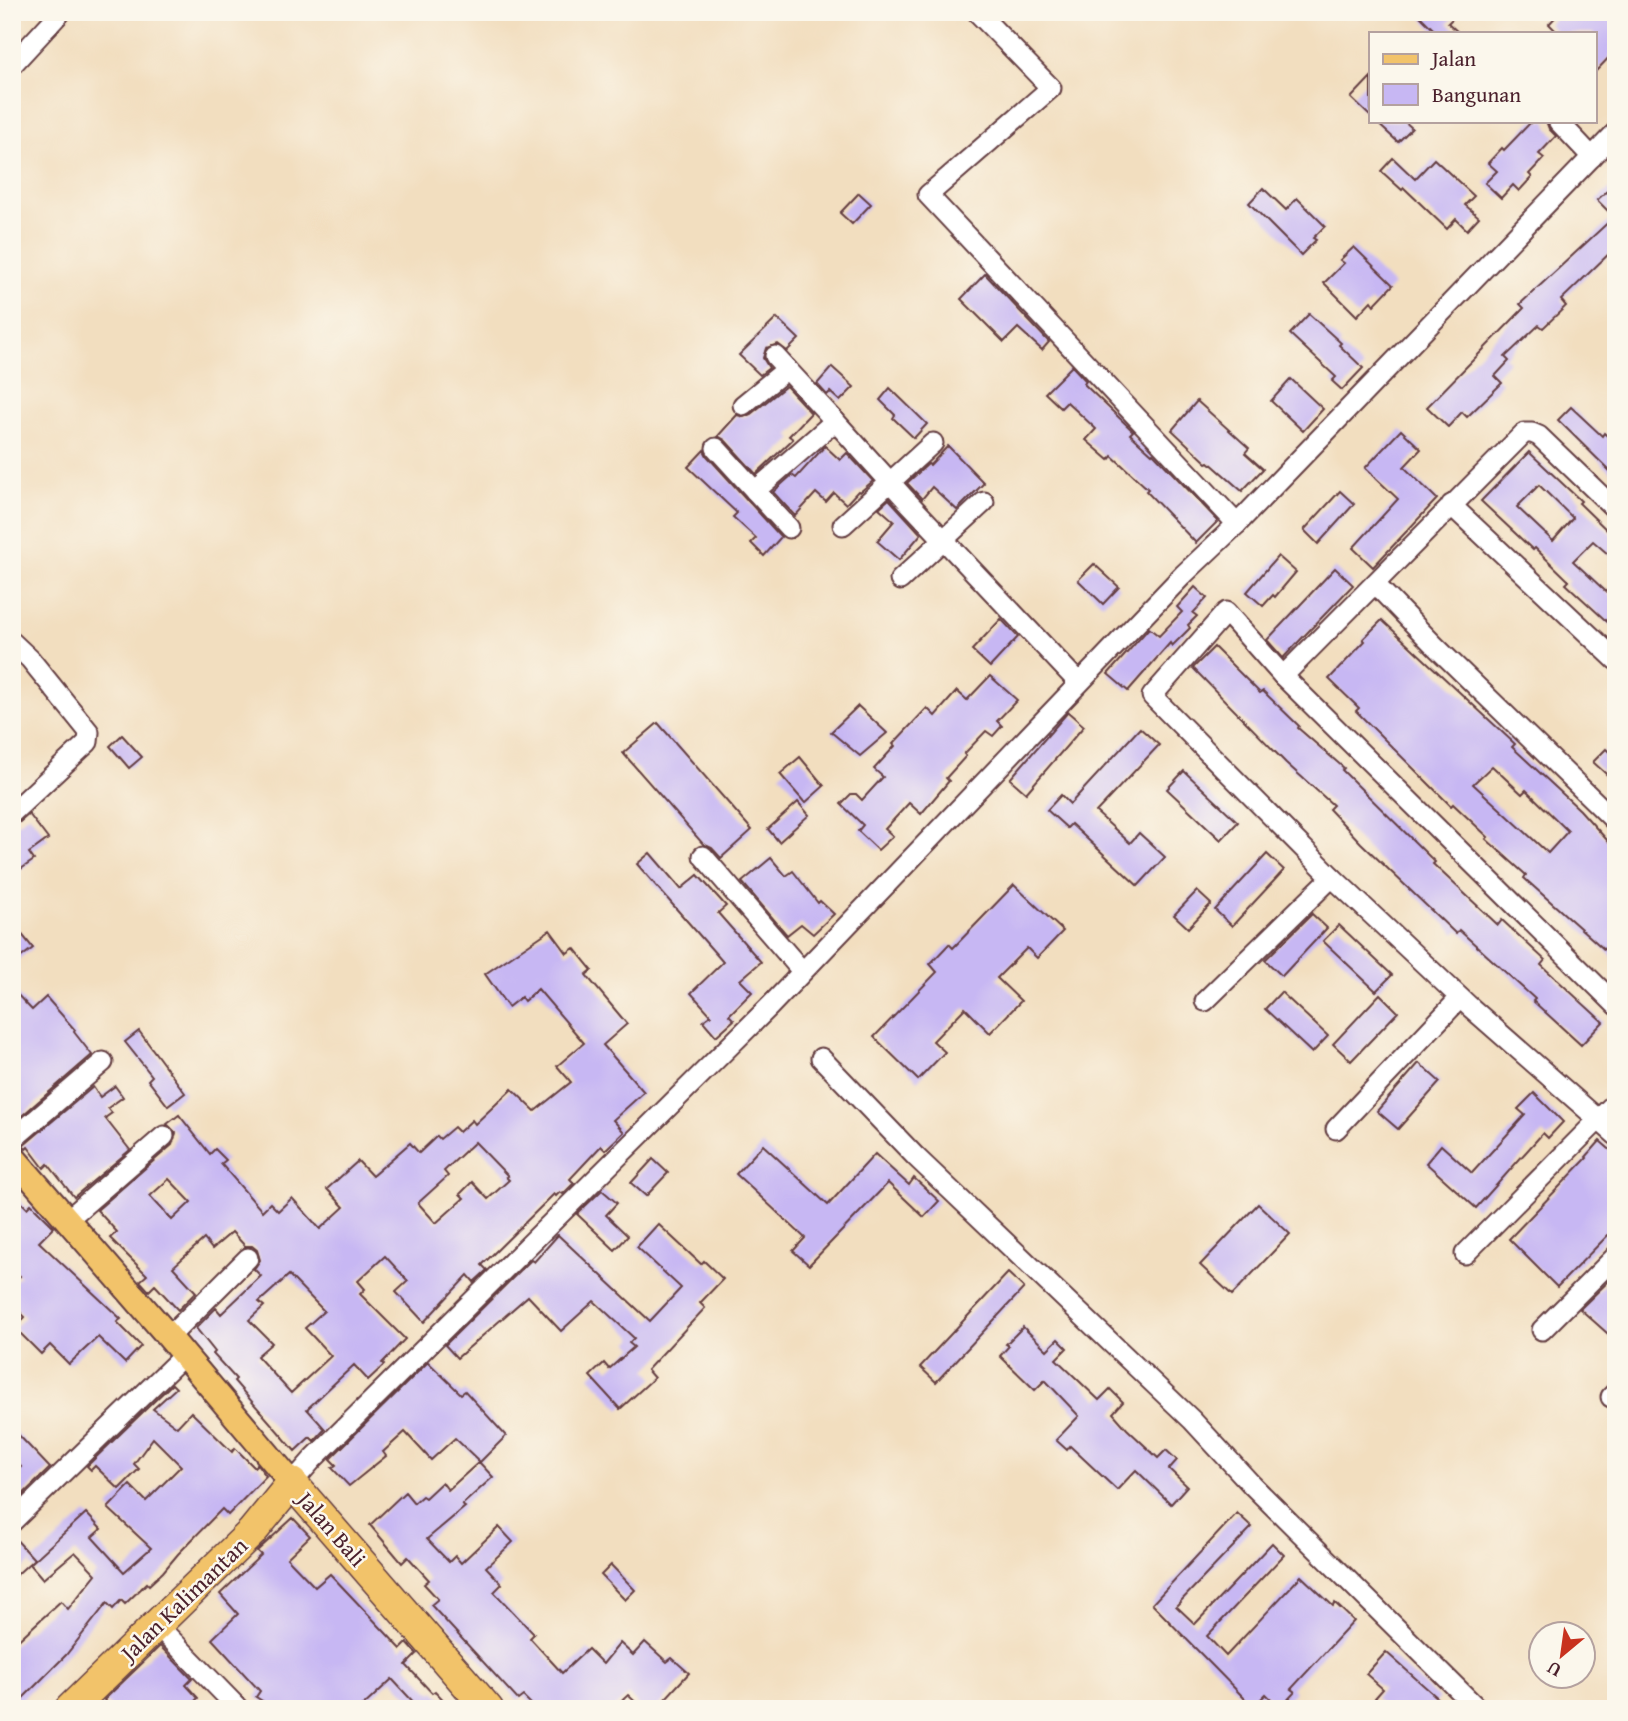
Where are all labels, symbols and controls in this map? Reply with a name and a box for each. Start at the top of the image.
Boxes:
legend [1369,32,1596,122]
text: Jalan [1429,43,1476,74]
text: Bangunan [1432,79,1521,110]
street label: Jalan Bali [288,1482,374,1574]
street label: Jalan Kalimantan [111,1529,255,1670]
north arrow [1526,1620,1596,1690]
text: U [1541,1654,1566,1685]

